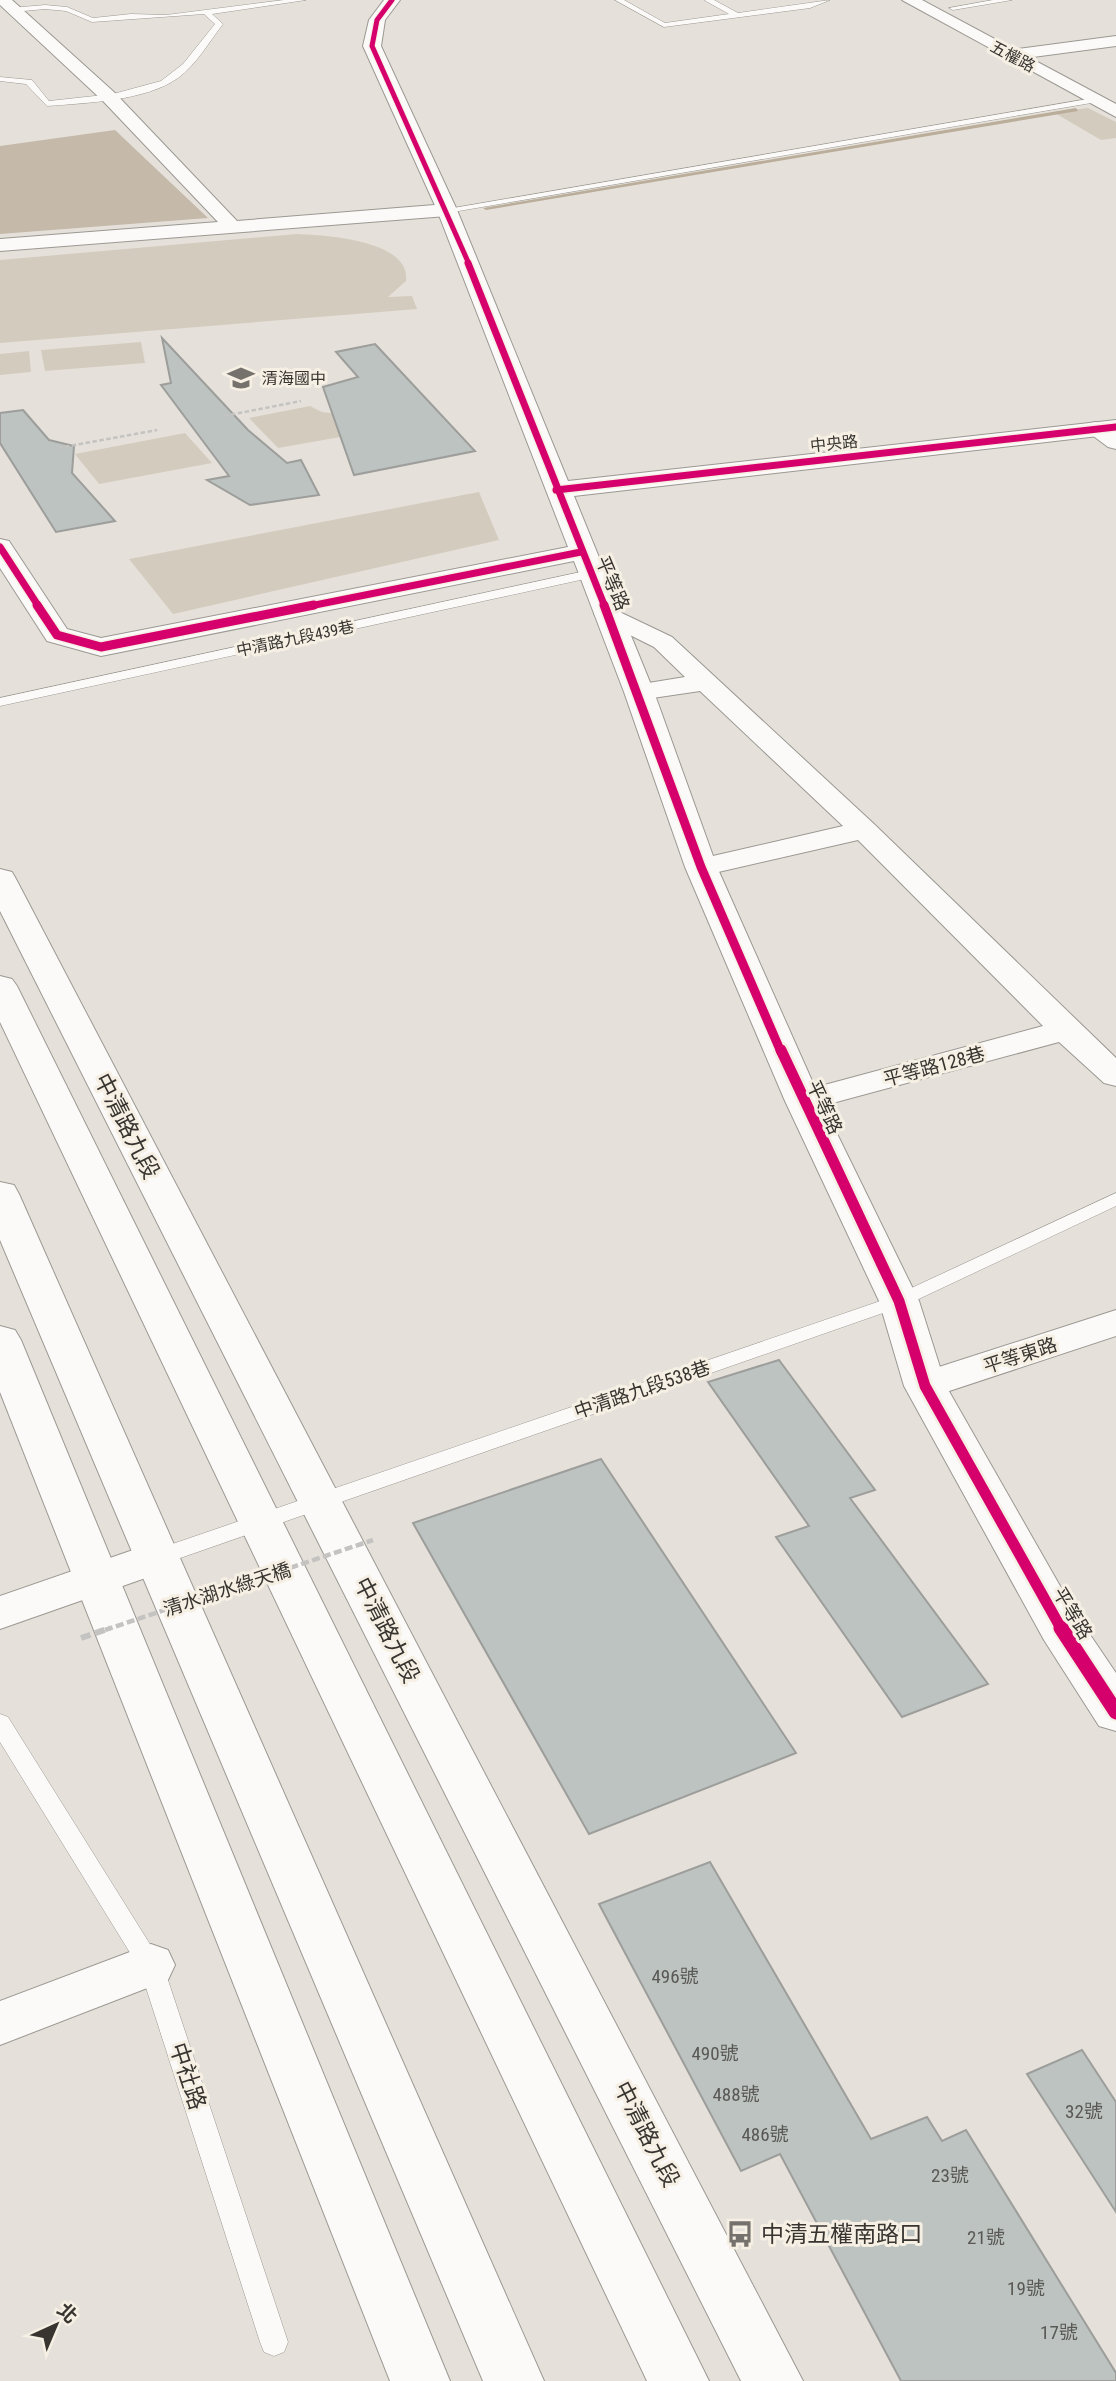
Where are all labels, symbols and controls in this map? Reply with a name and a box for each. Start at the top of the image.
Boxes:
street label: 五權路 [987,37,1038,76]
school or university icon: 清海國中 [226,363,256,393]
place label: 清海國中 [262,369,326,388]
street label: 中央路 [809,432,859,455]
street label: 平等路 [591,552,634,614]
street label: 中清路九段439巷 [235,617,356,660]
street label: 平等路128巷 [881,1042,987,1091]
street label: 中清路九段 [88,1069,165,1184]
street label: 平等路 [802,1077,847,1138]
street label: 平等東路 [980,1333,1060,1378]
street label: 中清路九段538巷 [571,1355,713,1423]
street label: 清水湖水綠天橋 [160,1558,294,1621]
street label: 中清路九段 [348,1573,425,1688]
street label: 平等路 [1048,1583,1097,1644]
house number: 496號 [651,1965,699,1988]
street label: 中社路 [164,2039,211,2113]
house number: 490號 [691,2042,739,2065]
street label: 中清路九段 [608,2077,685,2192]
house number: 488號 [712,2083,760,2106]
house number: 32號 [1065,2100,1103,2123]
house number: 486號 [741,2123,789,2146]
house number: 23號 [931,2164,969,2187]
bus stop icon: 中清五權南路口 [725,2219,755,2249]
place label: 中清五權南路口 [761,2221,922,2248]
house number: 21號 [967,2226,1005,2249]
house number: 19號 [1007,2277,1045,2300]
north arrow [21,2290,91,2360]
text: 北 [53,2298,82,2328]
house number: 17號 [1040,2321,1078,2344]

